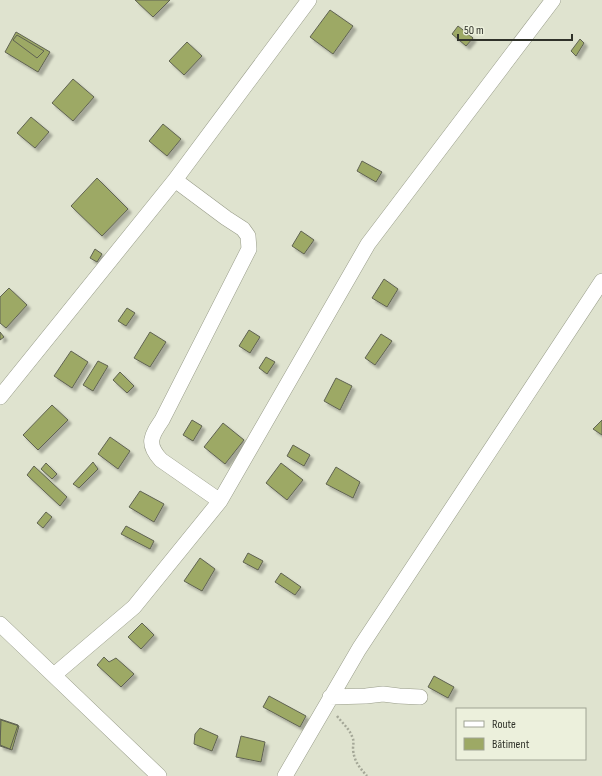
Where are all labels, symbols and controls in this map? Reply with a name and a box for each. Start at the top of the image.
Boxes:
scale bar [458,16,572,42]
text: 50 m [464,23,484,38]
legend [456,708,586,760]
text: Route [492,717,516,732]
text: Bâtiment [492,737,530,752]

